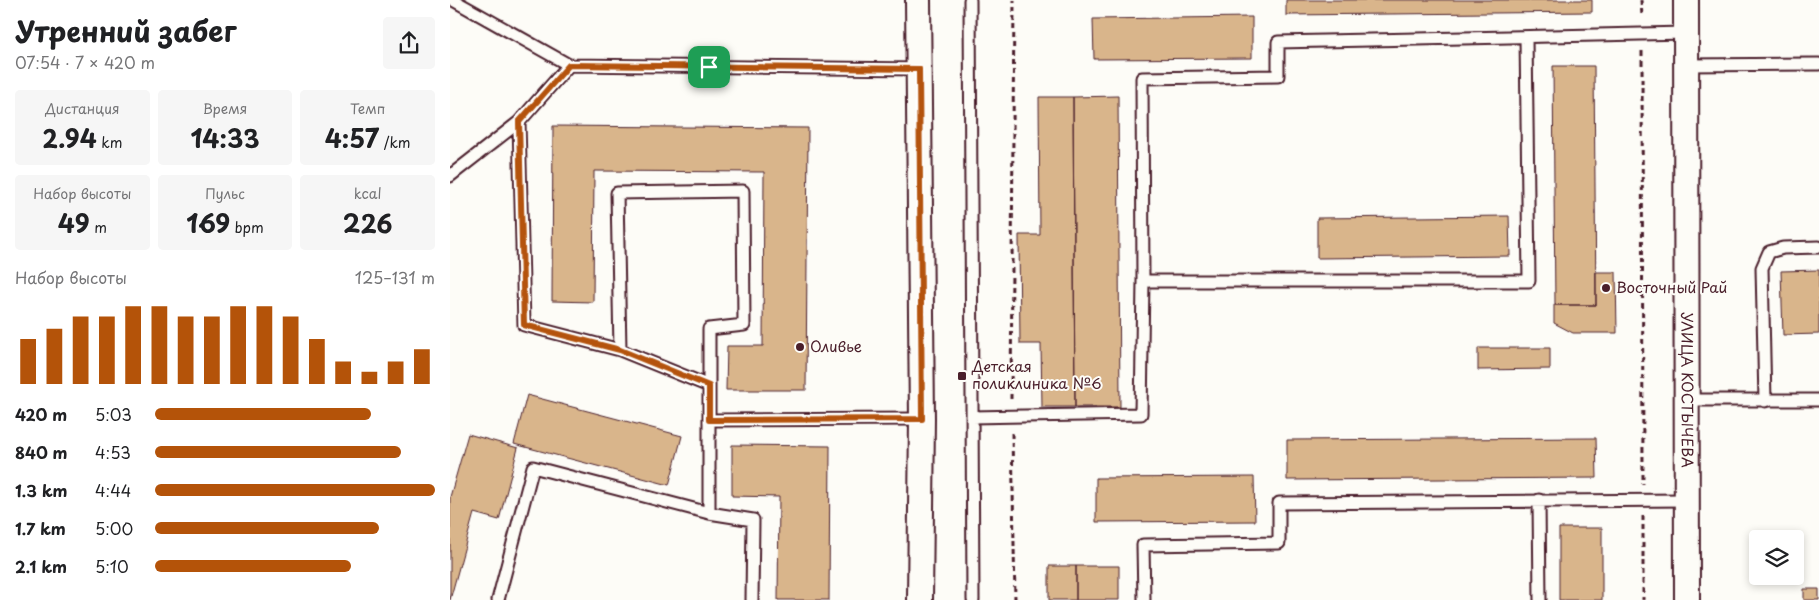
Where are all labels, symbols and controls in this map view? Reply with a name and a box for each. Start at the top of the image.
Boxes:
text: Утренний забег [15,9,236,52]
button: share [383,17,435,69]
pin [688,46,730,88]
text: 07:54 · 7 × 420 m [15,50,155,74]
icon: arrive [695,53,723,81]
text: Дистанция [45,98,119,119]
text: Время [203,98,247,119]
text: Темп [350,98,385,119]
text: 2.94 [42,119,97,157]
text: 14:33 [190,119,260,157]
text: 4:57 [325,119,379,157]
text: km [97,132,122,153]
text: /km [379,132,411,153]
text: Набор высоты [33,183,131,204]
text: Пульс [205,183,245,204]
text: kcal [354,183,382,204]
text: 49 [58,204,90,242]
text: 169 [186,204,230,242]
text: 226 [343,204,393,242]
text: m [90,217,107,238]
text: bpm [230,217,264,238]
text: Набор высоты [15,265,127,289]
text: 125–131 m [355,265,435,289]
place label: Восточный Рай [1616,275,1727,298]
marker: Восточный Рай [1600,282,1612,294]
street label: УЛИЦА КОСТЫЧЕВА [1677,312,1700,468]
place label: Оливье [810,334,862,357]
marker: Оливье [794,341,806,353]
place label: Детская поликлиника №6 [971,354,1102,394]
marker: Детская поликлиника №6 [956,370,968,382]
text: 420 m [15,402,67,426]
text: 5:03 [95,402,132,426]
text: 840 m [15,440,68,464]
text: 4:53 [95,440,131,464]
text: 1.3 km [15,478,67,502]
text: 4:44 [95,478,131,502]
text: 1.7 km [15,516,66,540]
text: 5:00 [95,516,133,540]
map controls [1749,530,1804,585]
button: layers [1749,530,1804,585]
text: 2.1 km [15,554,67,578]
text: 5:10 [95,554,129,578]

